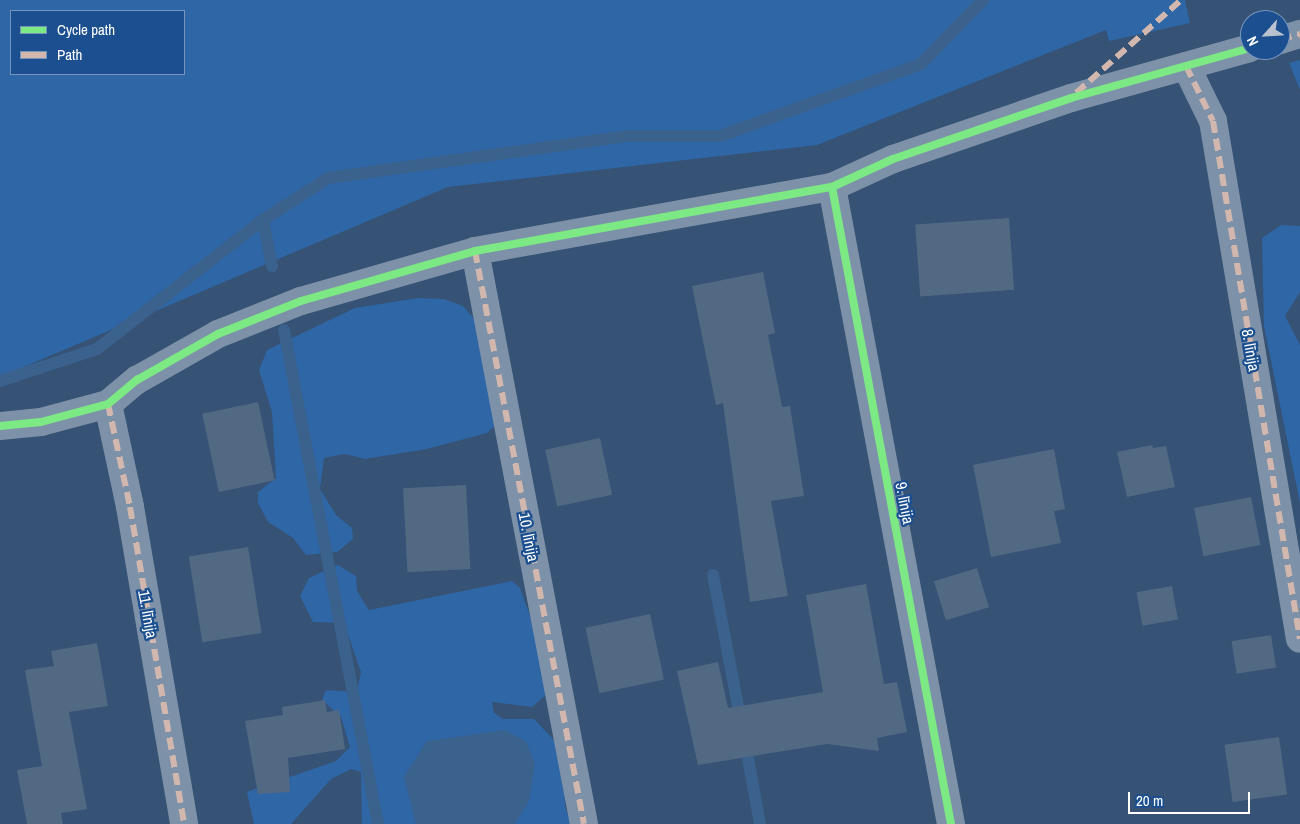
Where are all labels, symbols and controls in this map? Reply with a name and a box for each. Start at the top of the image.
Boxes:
legend [10,10,185,75]
north arrow [1240,10,1290,60]
text: Cycle path [57,19,115,40]
text: N [1243,33,1262,49]
text: Path [57,44,82,65]
street label: 8. līnija [1238,328,1264,372]
street label: 9. līnija [892,480,918,526]
street label: 10. līnija [515,511,543,563]
street label: 11. līnija [134,588,162,640]
scale bar [1130,782,1252,814]
text: 20 m [1136,790,1163,811]

